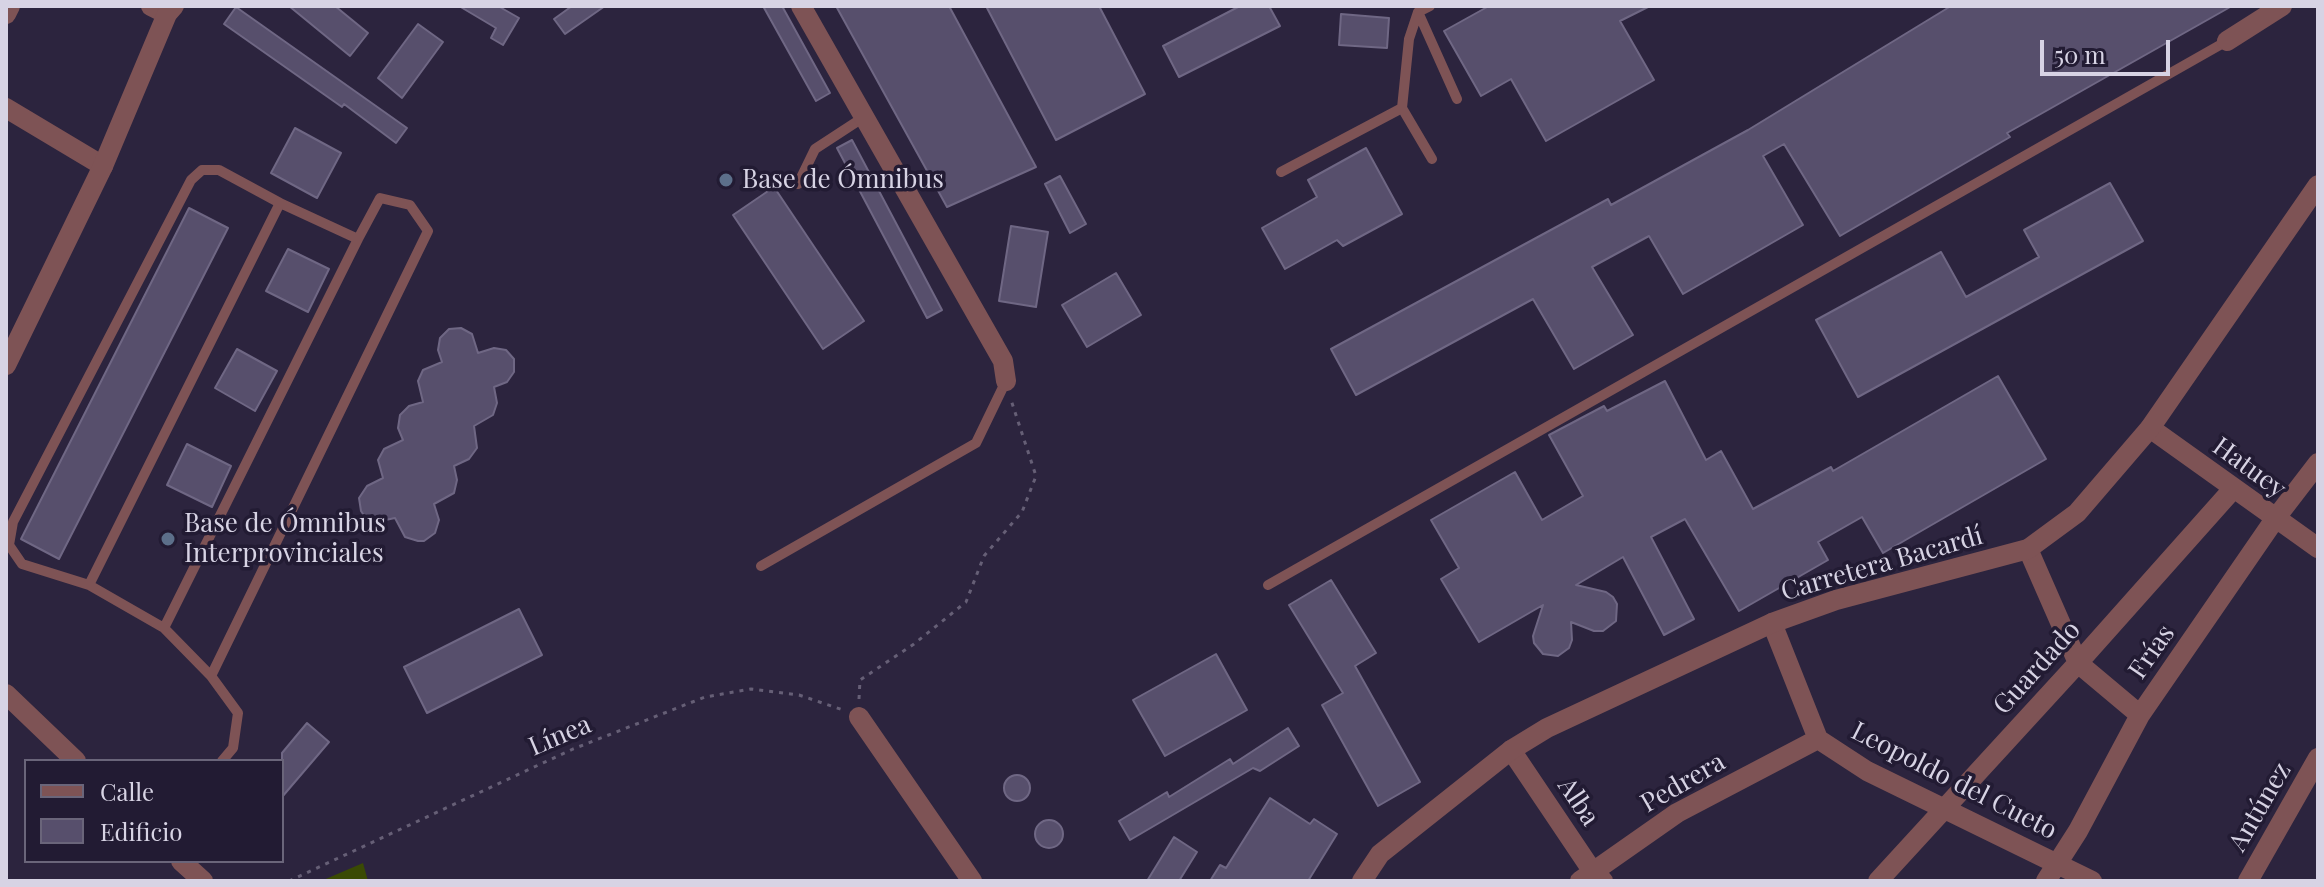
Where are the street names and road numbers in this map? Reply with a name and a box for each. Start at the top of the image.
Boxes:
street label: Hatuey [2206,431,2292,505]
street label: Carretera Bacardí [1778,520,1986,608]
street label: Guardado [1987,615,2087,721]
street label: Frías [2122,619,2182,685]
street label: Línea [524,709,596,763]
street label: Leopoldo del Cueto [1846,716,2062,846]
street label: Pedrera [1635,747,1731,819]
street label: Antúnez [2222,757,2298,857]
street label: Alba [1551,772,1605,832]

